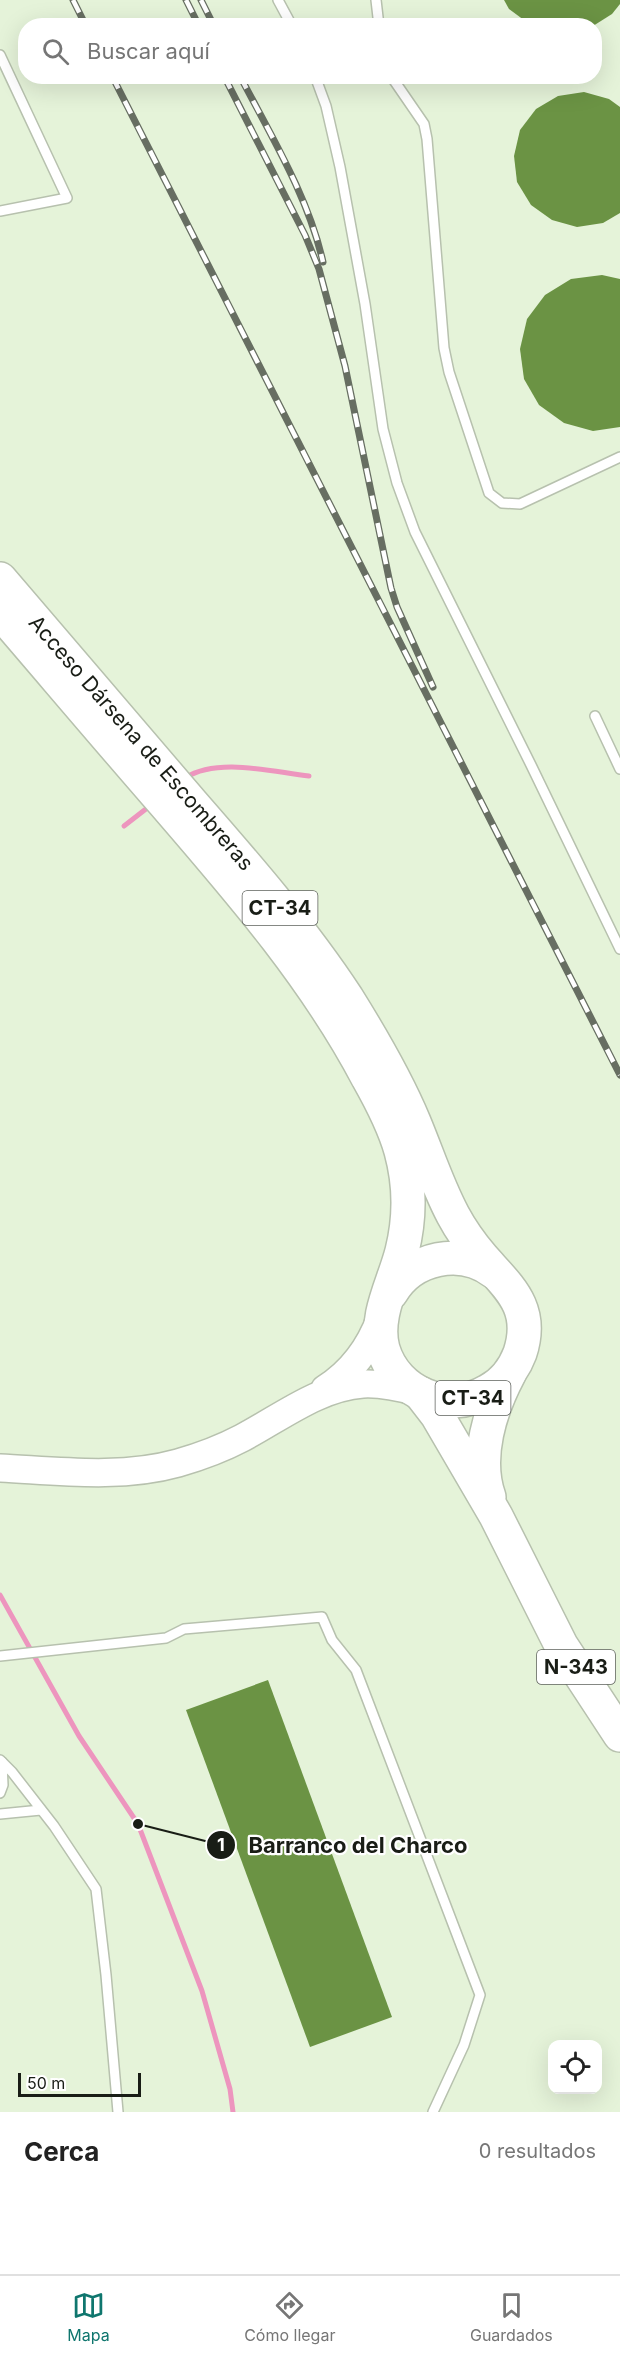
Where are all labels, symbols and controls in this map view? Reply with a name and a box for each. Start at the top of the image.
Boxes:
search box [18,18,602,84]
icon: search [39,35,72,68]
text: Buscar aquí [87,38,210,64]
street label: Acceso Dársena de Escombreras [24,610,259,875]
road number: CT-34 [242,891,318,925]
road number: CT-34 [436,1381,510,1415]
road number: N-343 [537,1650,615,1684]
callout: Barranco del Charco [206,1825,479,1865]
text: Barranco del Charco [249,1832,467,1858]
text: 1 [217,1834,225,1855]
map controls [548,2040,602,2094]
button: locate [548,2040,602,2094]
scale bar [18,2070,141,2098]
text: 50 m [27,2073,65,2093]
text: Cerca [24,2136,99,2167]
text: 0 resultados [479,2139,596,2163]
tab: Mapa [67,2289,110,2345]
tab: Cómo llegar [244,2289,335,2345]
tab: Guardados [470,2289,553,2345]

